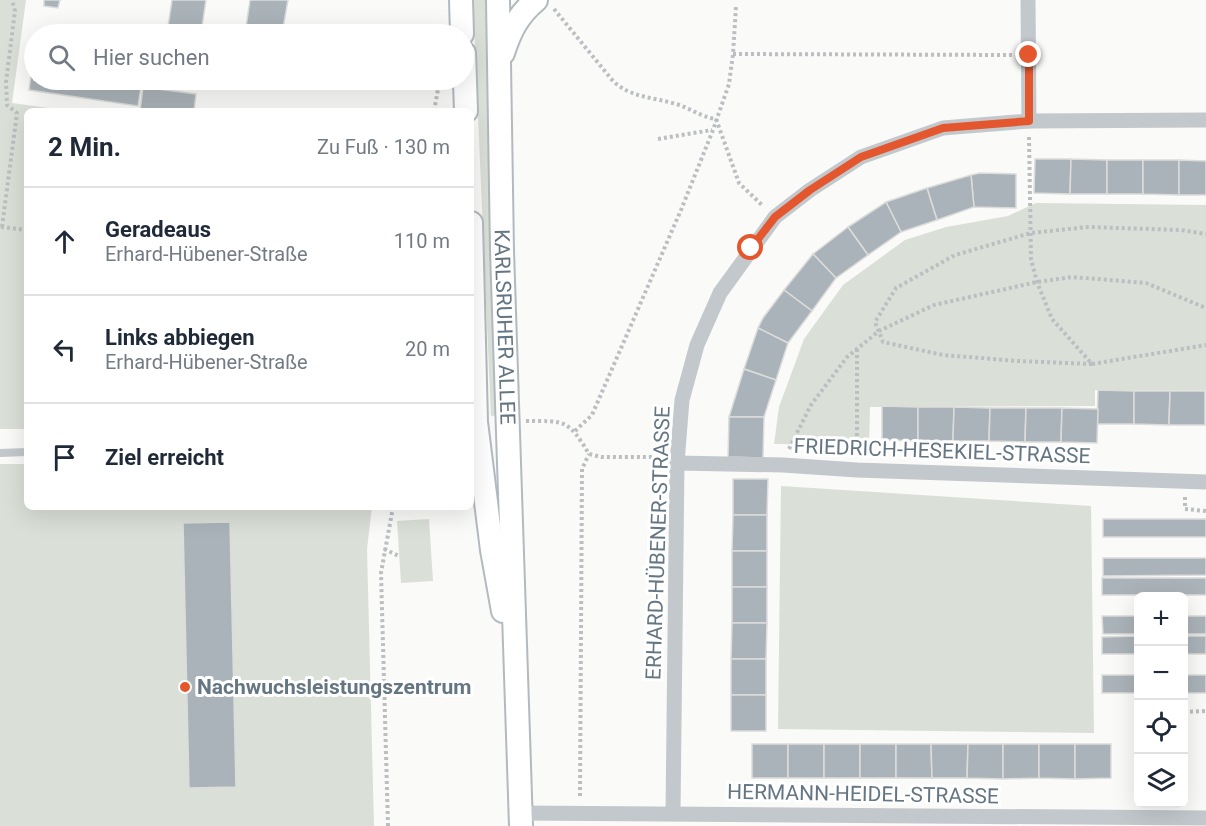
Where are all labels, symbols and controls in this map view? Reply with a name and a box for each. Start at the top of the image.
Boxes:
search box [24,24,474,90]
icon: search [45,41,78,74]
route end [1015,41,1041,67]
text: Hier suchen [93,45,210,70]
text: 2 Min. [48,132,121,162]
text: Zu Fuß · 130 m [317,135,450,159]
text: Geradeaus [105,217,211,242]
icon: ahead [48,225,81,258]
text: 110 m [394,229,450,253]
street label: KARLSRUHER ALLEE [490,229,520,425]
route start [737,234,763,260]
text: Erhard-Hübener-Straße [105,242,308,266]
text: Links abbiegen [105,325,255,350]
icon: left [48,333,81,366]
text: 20 m [405,337,450,361]
text: Erhard-Hübener-Straße [105,350,308,374]
street label: ERHARD-HÜBENER-STRASSE [641,406,675,680]
street label: FRIEDRICH-HESEKIEL-STRASSE [793,434,1091,468]
icon: arrive [48,441,81,474]
text: Ziel erreicht [105,445,224,470]
map controls [1134,592,1188,808]
button: + [1134,592,1188,646]
button: − [1134,646,1188,700]
place label: Nachwuchsleistungszentrum [197,675,471,699]
marker: Nachwuchsleistungszentrum [178,680,192,694]
button: locate [1134,700,1188,754]
button: layers [1134,754,1188,808]
street label: HERMANN-HEIDEL-STRASSE [727,780,999,808]

